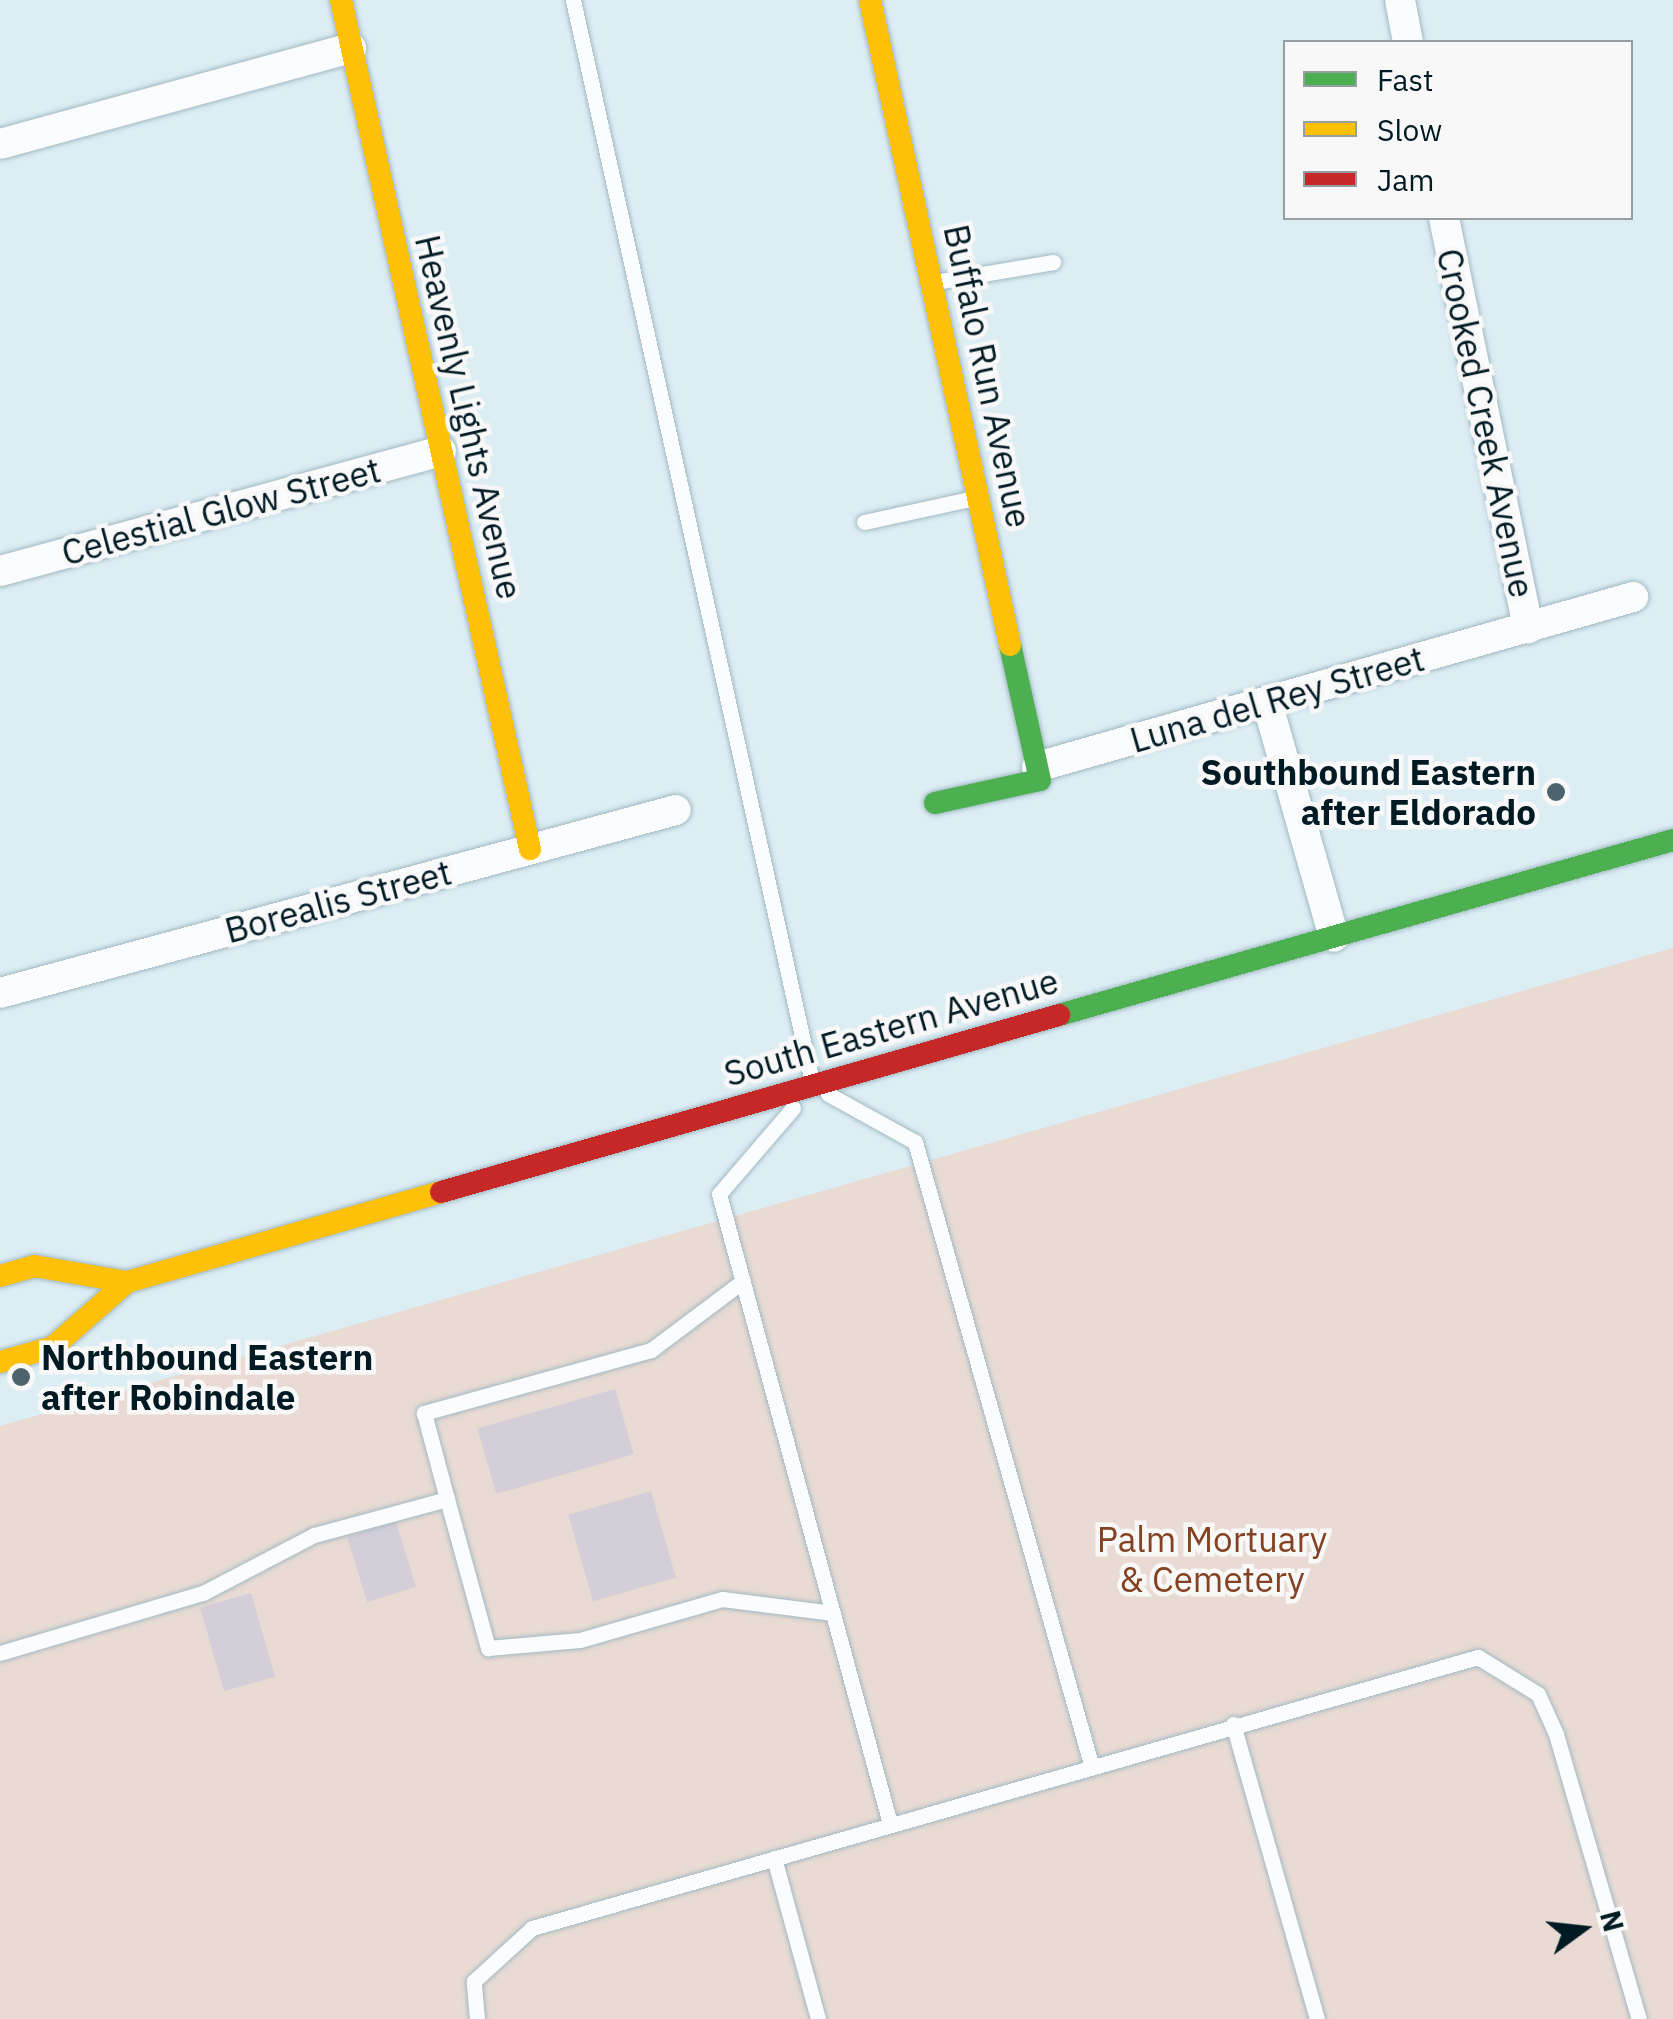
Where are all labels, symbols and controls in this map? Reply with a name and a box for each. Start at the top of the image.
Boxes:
legend [1283,40,1633,220]
text: Fast [1377,60,1434,99]
text: Slow [1377,110,1442,149]
text: Jam [1377,160,1435,199]
street label: Buffalo Run Avenue [935,221,1041,531]
street label: Heavenly Lights Avenue [407,231,531,603]
street label: Crooked Creek Avenue [1428,245,1544,601]
street label: Celestial Glow Street [57,448,385,574]
street label: Luna del Rey Street [1125,637,1429,761]
place label: Southbound Eastern after Eldorado [1201,751,1536,833]
marker: Southbound Eastern after Eldorado [1545,781,1567,803]
street label: Borealis Street [220,851,456,951]
street label: South Eastern Avenue [719,959,1063,1095]
place label: Northbound Eastern after Robindale [41,1336,373,1418]
marker: Northbound Eastern after Robindale [10,1366,32,1388]
park label: Palm Mortuary & Cemetery [1097,1518,1327,1600]
north arrow [1533,1879,1633,1979]
text: N [1592,1907,1633,1936]

